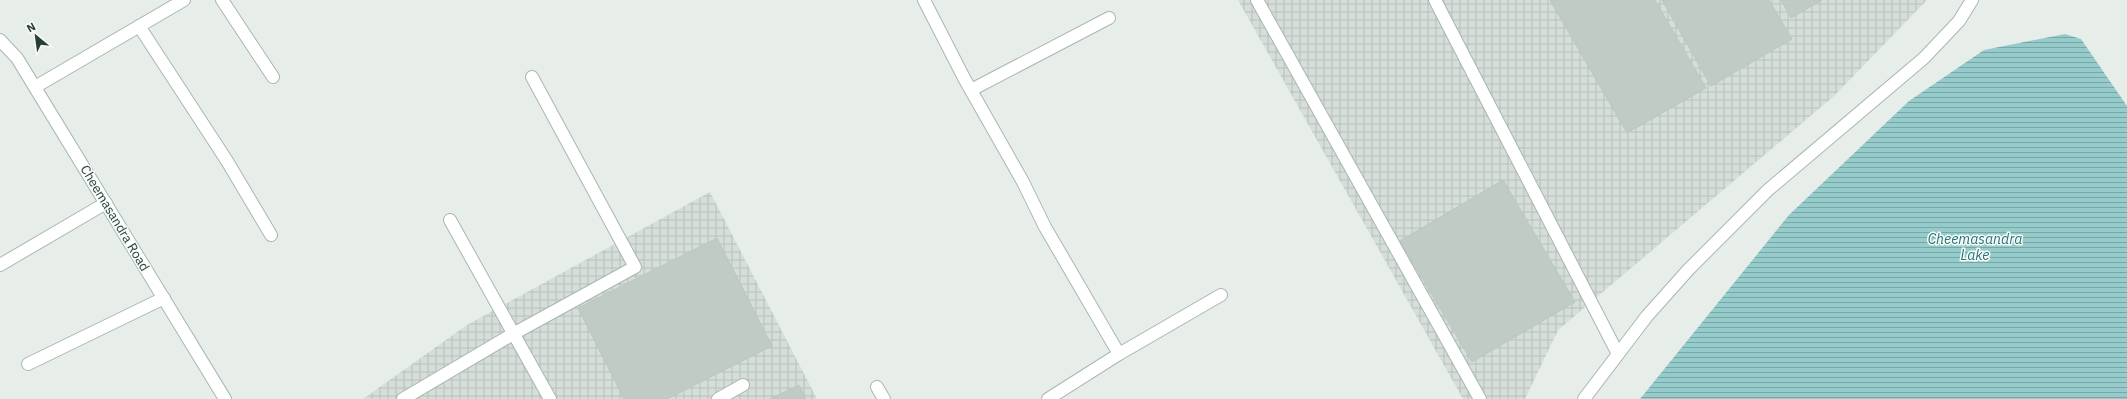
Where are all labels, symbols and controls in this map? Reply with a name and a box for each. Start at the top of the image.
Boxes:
north arrow [16,16,56,56]
text: N [24,19,38,35]
street label: Cheemasandra Road [77,162,153,274]
water label: Cheemasandra Lake [1928,230,2022,264]

